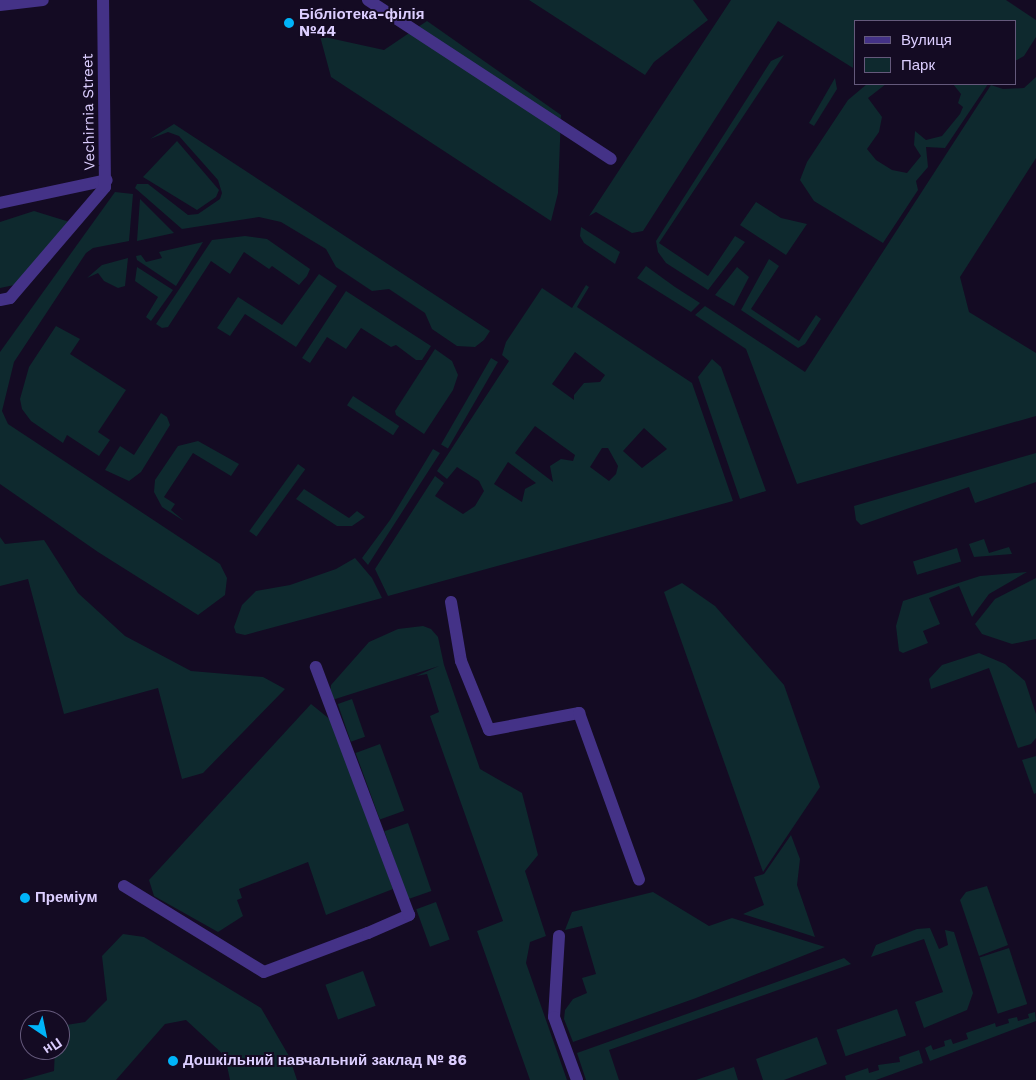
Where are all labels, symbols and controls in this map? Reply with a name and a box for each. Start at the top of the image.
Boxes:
place label: Бібліотека-філія №44 [299,5,425,40]
marker: Бібліотека-філія №44 [283,17,295,29]
legend [854,20,1016,85]
text: Вулиця [901,31,952,49]
street label: Vechirnia Street [79,53,99,171]
text: Парк [901,56,935,74]
place label: Преміум [35,889,98,907]
marker: Преміум [19,892,31,904]
north arrow [20,1010,70,1060]
text: Пн [41,1035,65,1058]
place label: Дошкільний навчальний заклад № 86 [183,1052,467,1070]
marker: Дошкільний навчальний заклад № 86 [167,1055,179,1067]

